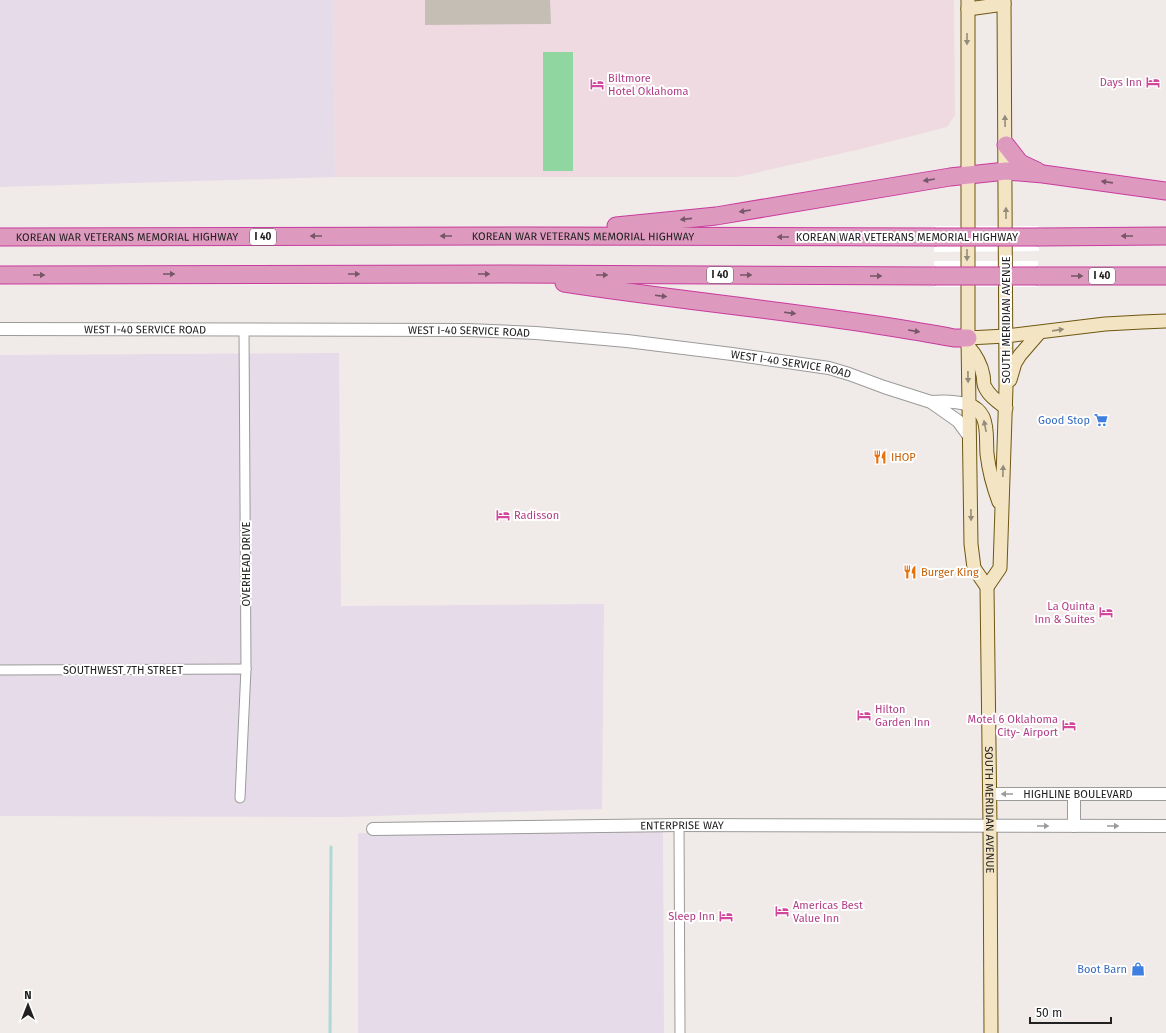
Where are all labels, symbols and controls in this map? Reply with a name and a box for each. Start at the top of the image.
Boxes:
one-way arrow [964,33,971,45]
place label: Biltmore Hotel Oklahoma [608,72,689,98]
hotel icon: Days Inn [1145,74,1161,90]
hotel icon: Biltmore Hotel Oklahoma [589,76,605,92]
place label: Days Inn [1100,76,1142,89]
one-way arrow [1002,114,1008,127]
one-way arrow [923,177,935,183]
one-way arrow [1101,179,1113,185]
one-way arrow [1003,206,1009,219]
one-way arrow [739,208,751,214]
one-way arrow [679,216,692,222]
road number: I 40 [250,229,276,245]
street label: KOREAN WAR VETERANS MEMORIAL HIGHWAY [472,229,694,243]
street label: KOREAN WAR VETERANS MEMORIAL HIGHWAY [16,230,238,243]
street label: KOREAN WAR VETERANS MEMORIAL HIGHWAY [796,231,1018,244]
one-way arrow [309,233,322,239]
one-way arrow [439,233,452,239]
one-way arrow [1120,233,1133,239]
one-way arrow [776,234,789,240]
one-way arrow [964,249,970,262]
street label: SOUTH MERIDIAN AVENUE [1000,256,1013,384]
road number: I 40 [707,267,733,283]
road number: I 40 [1089,268,1115,284]
one-way arrow [163,271,176,277]
one-way arrow [348,271,361,277]
one-way arrow [478,271,491,277]
one-way arrow [33,272,46,278]
one-way arrow [596,272,609,278]
one-way arrow [740,272,753,278]
one-way arrow [870,273,883,279]
one-way arrow [1071,273,1084,279]
one-way arrow [655,293,667,299]
one-way arrow [783,310,796,316]
street label: WEST I-40 SERVICE ROAD [84,323,206,336]
street label: WEST I-40 SERVICE ROAD [408,323,530,339]
one-way arrow [1052,327,1064,333]
one-way arrow [908,328,920,334]
street label: WEST I-40 SERVICE ROAD [730,347,853,381]
one-way arrow [965,371,971,384]
supermarket icon: Good Stop [1093,412,1109,428]
place label: Good Stop [1038,414,1090,427]
one-way arrow [982,420,988,433]
restaurant icon: IHOP [872,449,888,465]
place label: IHOP [891,451,916,464]
one-way arrow [1000,464,1006,477]
hotel icon: Radisson [495,507,511,523]
place label: Radisson [514,509,559,522]
one-way arrow [968,509,974,522]
street label: OVERHEAD DRIVE [240,521,253,606]
restaurant icon: Burger King [902,564,918,580]
place label: Burger King [921,566,979,579]
place label: La Quinta Inn & Suites [1035,600,1095,626]
hotel icon: La Quinta Inn & Suites [1098,604,1114,620]
street label: SOUTHWEST 7TH STREET [63,664,183,677]
place label: Hilton Garden Inn [875,703,930,729]
hotel icon: Hilton Garden Inn [856,707,872,723]
place label: Motel 6 Oklahoma City- Airport [968,713,1058,739]
hotel icon: Motel 6 Oklahoma City- Airport [1061,717,1077,733]
street label: SOUTH MERIDIAN AVENUE [982,746,997,874]
street label: HIGHLINE BOULEVARD [1023,788,1133,801]
one-way arrow [1000,791,1013,797]
street label: ENTERPRISE WAY [640,818,724,832]
one-way arrow [1037,823,1050,829]
one-way arrow [1107,823,1120,829]
place label: Americas Best Value Inn [793,899,863,925]
hotel icon: Americas Best Value Inn [774,903,790,919]
hotel icon: Sleep Inn [718,908,734,924]
place label: Sleep Inn [668,910,715,923]
shop icon: Boot Barn [1130,961,1146,977]
place label: Boot Barn [1077,963,1127,976]
north arrow [8,985,48,1025]
text: N [24,989,32,1002]
scale bar [1030,999,1111,1025]
text: 50 m [1036,1006,1062,1020]

